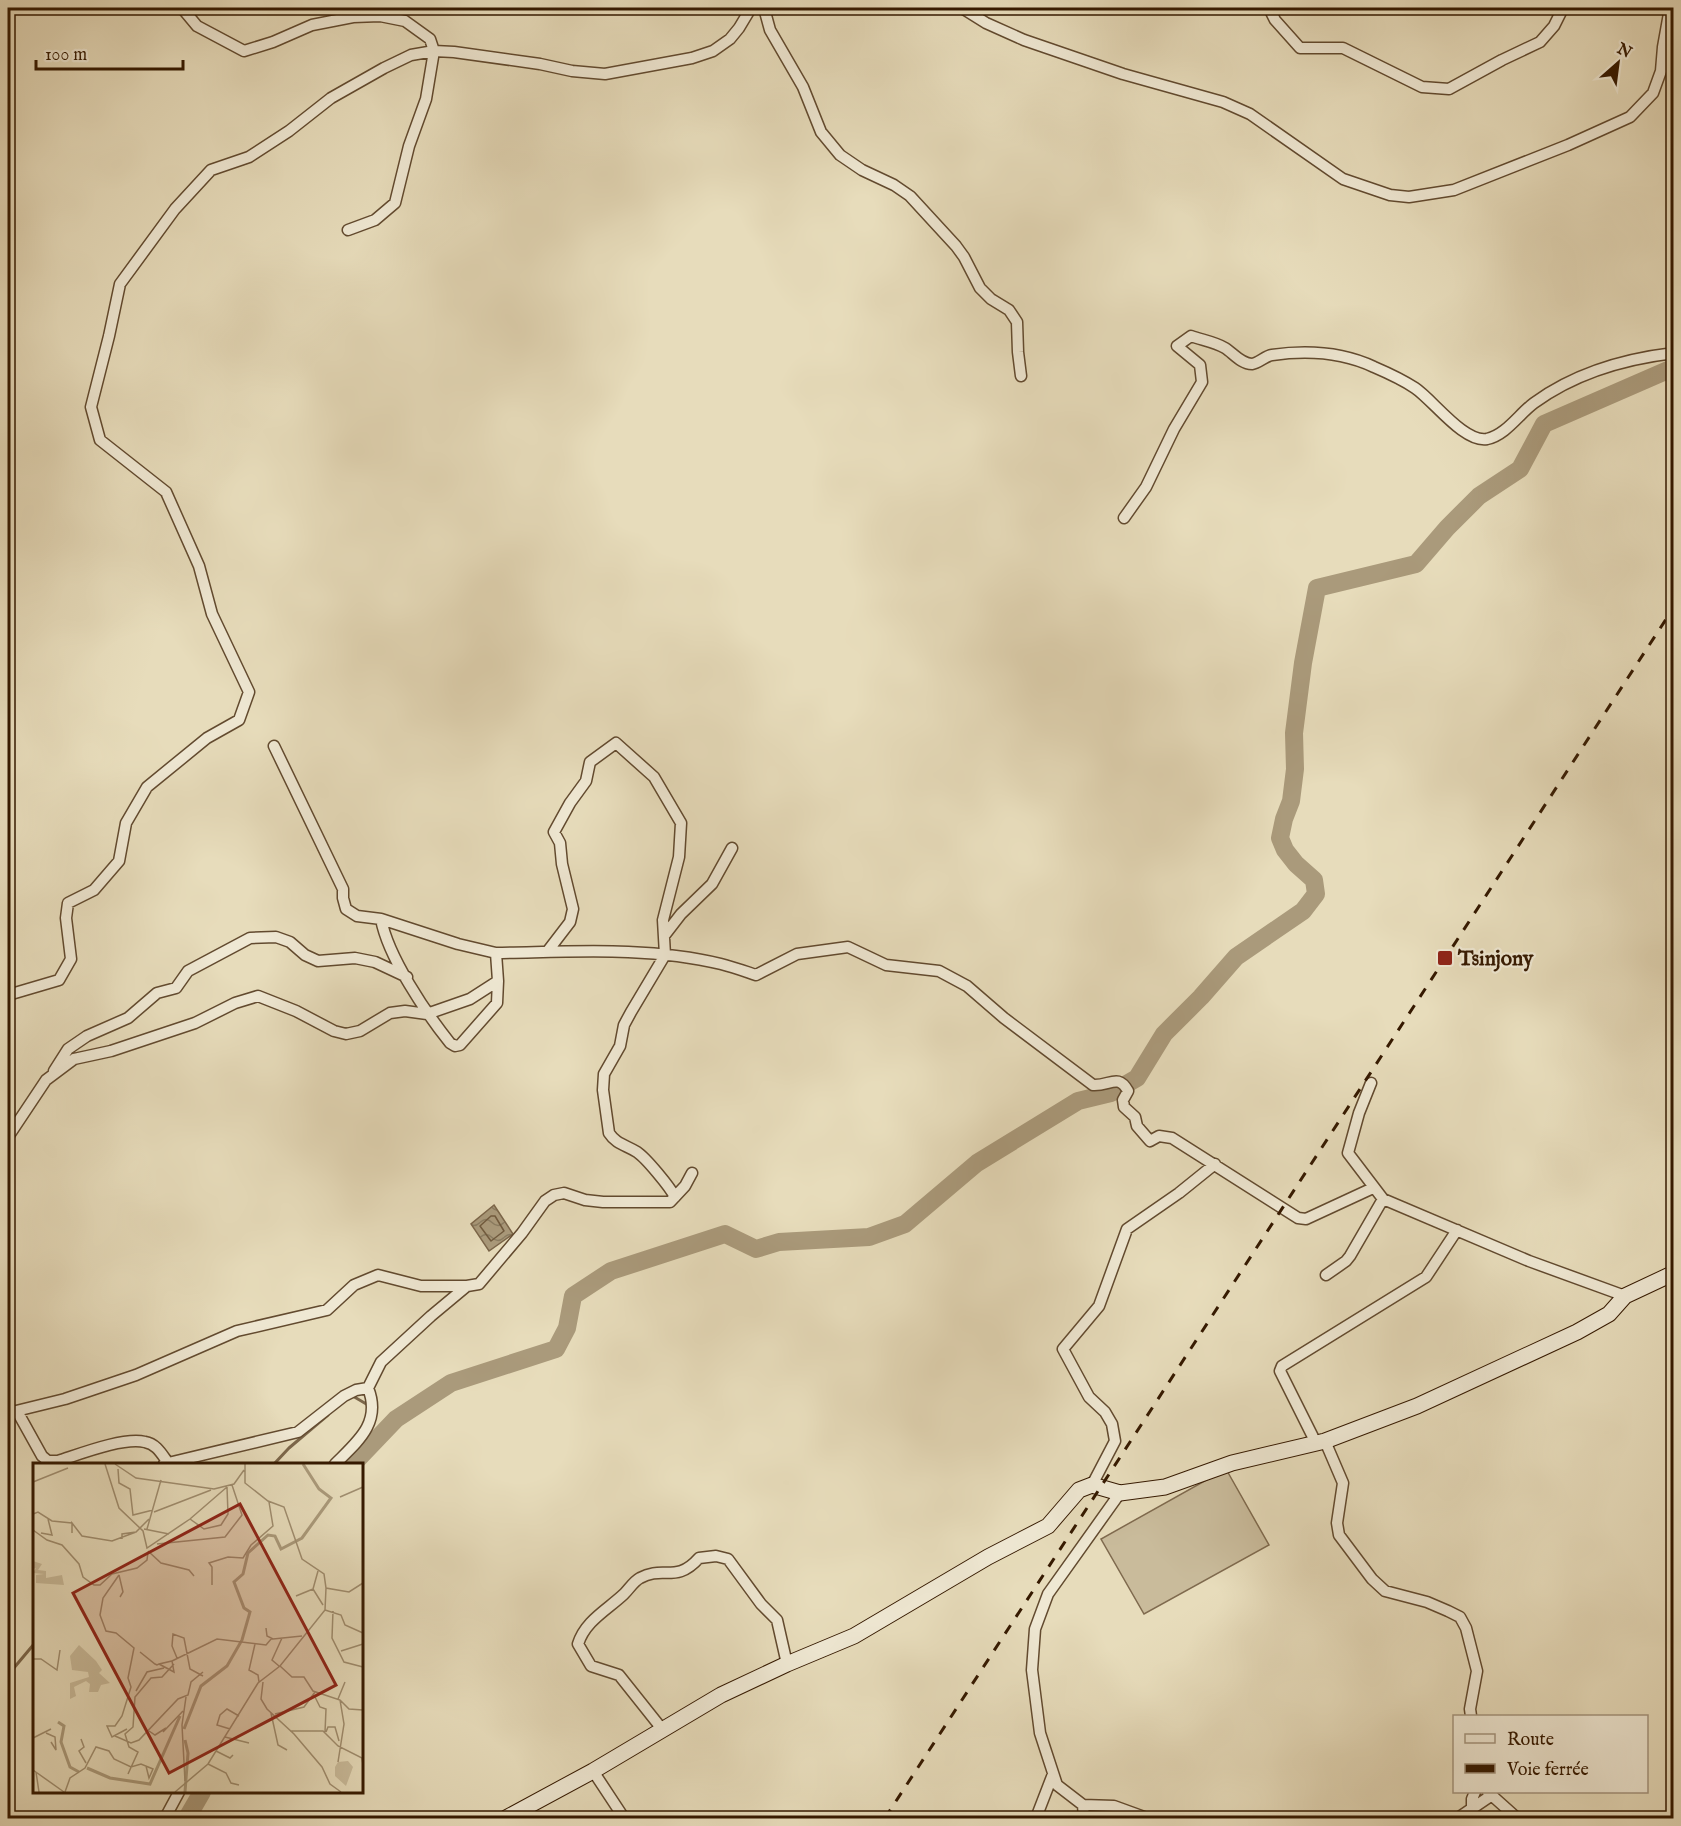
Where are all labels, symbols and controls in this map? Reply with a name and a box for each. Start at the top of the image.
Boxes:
scale bar [36,33,183,71]
north arrow [1588,33,1648,93]
text: N [1612,39,1635,64]
text: 100 m [45,44,87,67]
place label: Tsinjony [1457,946,1534,973]
marker: Tsinjony [1436,949,1454,967]
inset map [33,1463,363,1793]
legend [1453,1715,1648,1793]
text: Route [1507,1729,1554,1752]
text: Voie ferrée [1506,1759,1589,1782]

